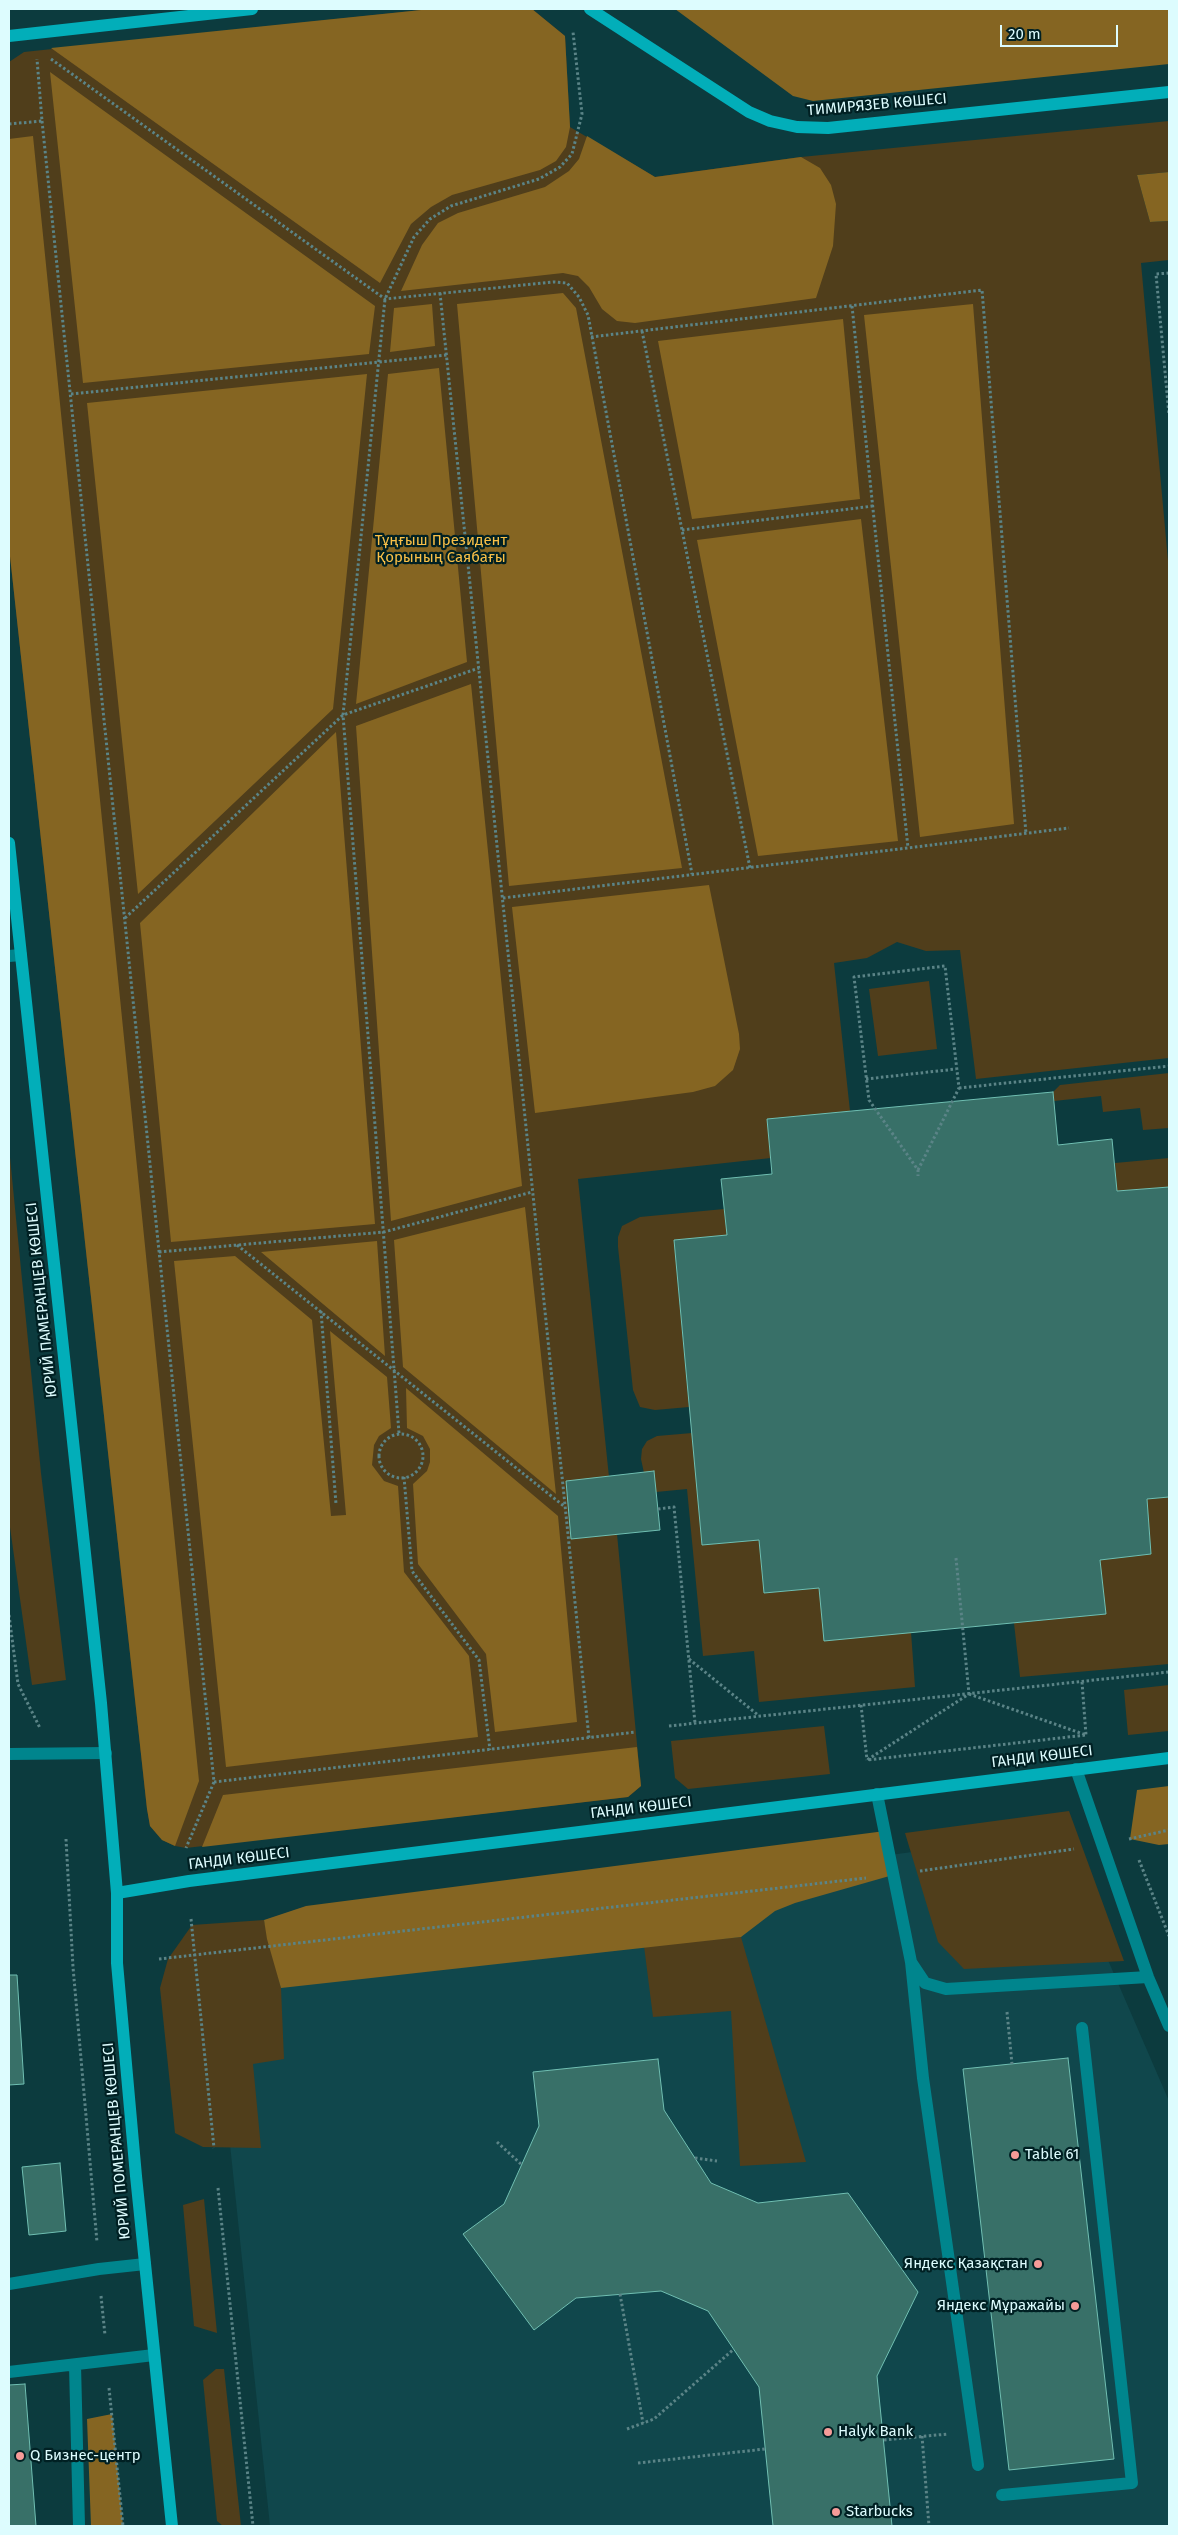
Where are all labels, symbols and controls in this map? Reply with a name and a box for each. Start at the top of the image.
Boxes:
scale bar [1003,15,1120,47]
text: 20 m [1008,25,1041,43]
street label: ТИМИРЯЗЕВ КӨШЕСІ [806,90,948,120]
park label: Тұңғыш Президент Қорының Саябағы [375,532,507,567]
street label: ЮРИЙ ПАМЕРАНЦЕВ КӨШЕСІ [23,1201,61,1399]
street label: ГАНДИ КӨШЕСІ [990,1742,1094,1772]
street label: ГАНДИ КӨШЕСІ [589,1793,693,1823]
street label: ГАНДИ КӨШЕСІ [187,1844,291,1874]
street label: ЮРИЙ ПОМЕРАНЦЕВ КӨШЕСІ [99,2042,135,2240]
place label: Table 61 [1025,2146,1079,2164]
marker: Table 61 [1009,2149,1021,2161]
place label: Яндекс Қазақстан [904,2255,1028,2273]
marker: Яндекс Қазақстан [1032,2258,1044,2270]
place label: Яндекс Мұражайы [937,2297,1065,2315]
marker: Яндекс Мұражайы [1069,2300,1081,2312]
place label: Halyk Bank [838,2423,913,2441]
marker: Halyk Bank [822,2426,834,2438]
place label: Q Бизнес-центр [30,2447,141,2465]
marker: Q Бизнес-центр [14,2450,26,2462]
place label: Starbucks [846,2503,913,2521]
marker: Starbucks [830,2506,842,2518]

